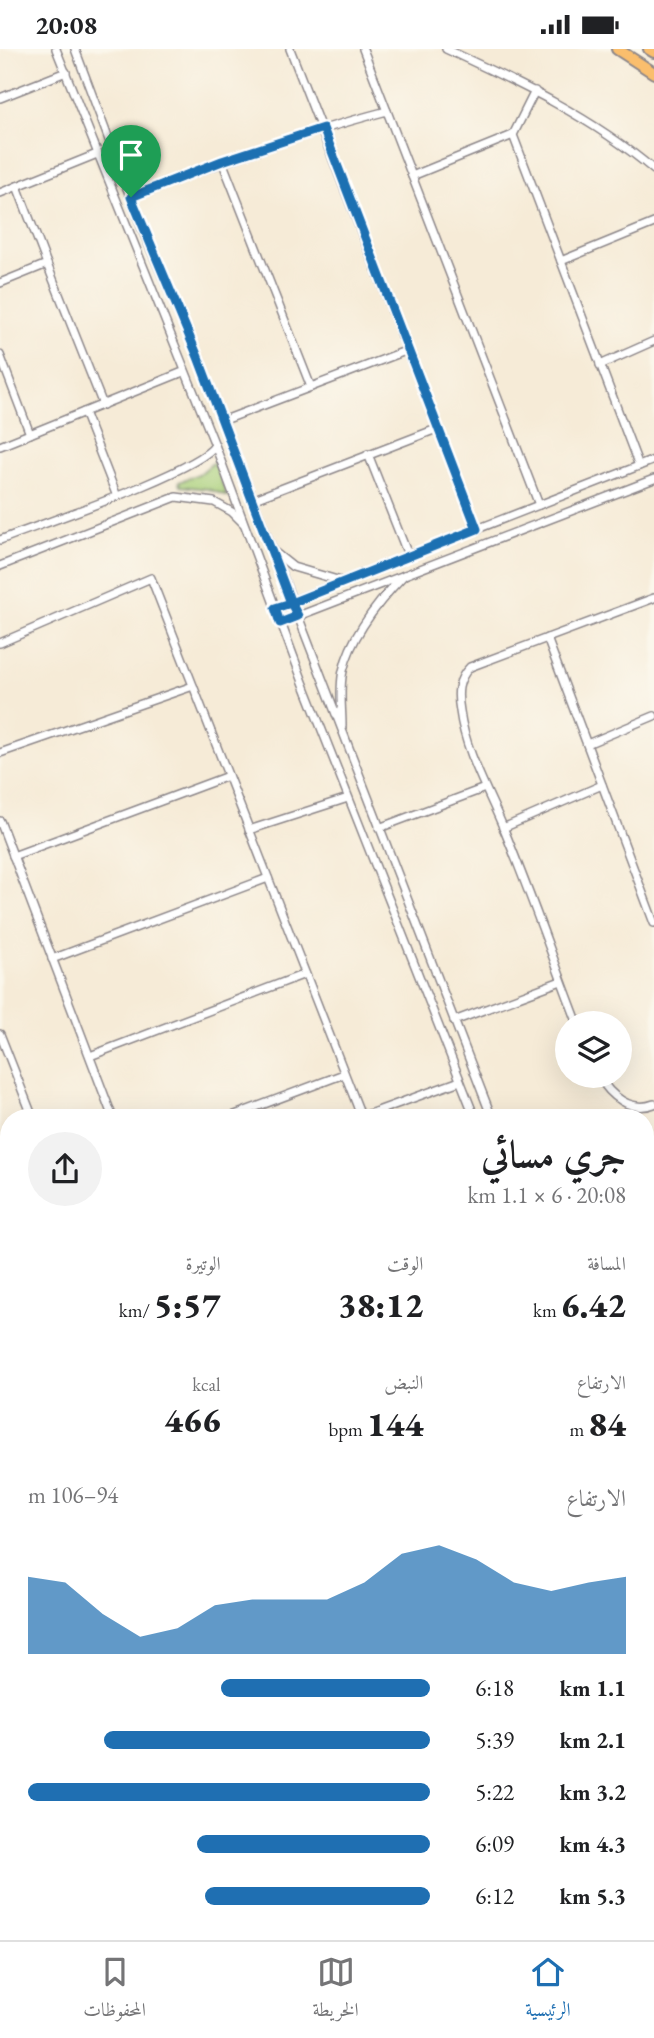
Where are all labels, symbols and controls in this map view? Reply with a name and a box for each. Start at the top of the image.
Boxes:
text: 20:08 [35,8,97,42]
pin [101,125,161,197]
icon: arrive [112,136,150,174]
map controls [555,1011,632,1088]
button: layers [555,1011,632,1088]
text: جري مسائي [481,1129,626,1178]
button: share [28,1132,102,1206]
text: 20:08 · 6 × 1.1 km [468,1180,626,1210]
text: الوتيرة [186,1251,221,1276]
text: الوقت [387,1251,423,1276]
text: المسافة [587,1251,626,1276]
text: 5:57 [154,1282,221,1327]
text: 38:12 [338,1282,423,1327]
text: 6.42 [561,1282,626,1327]
text: /km [119,1298,154,1323]
text: km [533,1298,561,1323]
text: النبض [384,1370,423,1395]
text: الارتفاع [577,1370,626,1395]
text: kcal [192,1372,221,1397]
text: 466 [164,1397,221,1442]
text: 144 [367,1401,423,1446]
text: 84 [588,1401,626,1446]
text: bpm [328,1417,367,1442]
text: m [570,1417,588,1442]
text: 94–106 m [28,1480,118,1510]
text: الارتفاع [566,1483,626,1513]
text: 6:18 [475,1673,514,1703]
text: 1.1 km [559,1673,626,1703]
text: 5:39 [475,1725,514,1755]
text: 2.1 km [559,1725,626,1755]
text: 5:22 [475,1777,514,1807]
text: 3.2 km [559,1777,626,1807]
text: 6:09 [475,1829,514,1859]
text: 4.3 km [559,1829,626,1859]
text: 6:12 [475,1881,514,1911]
text: 5.3 km [559,1881,626,1911]
tab: المحفوظات [83,1953,146,2028]
tab: الخريطة [312,1953,359,2028]
tab: الرئيسية [525,1953,571,2028]

